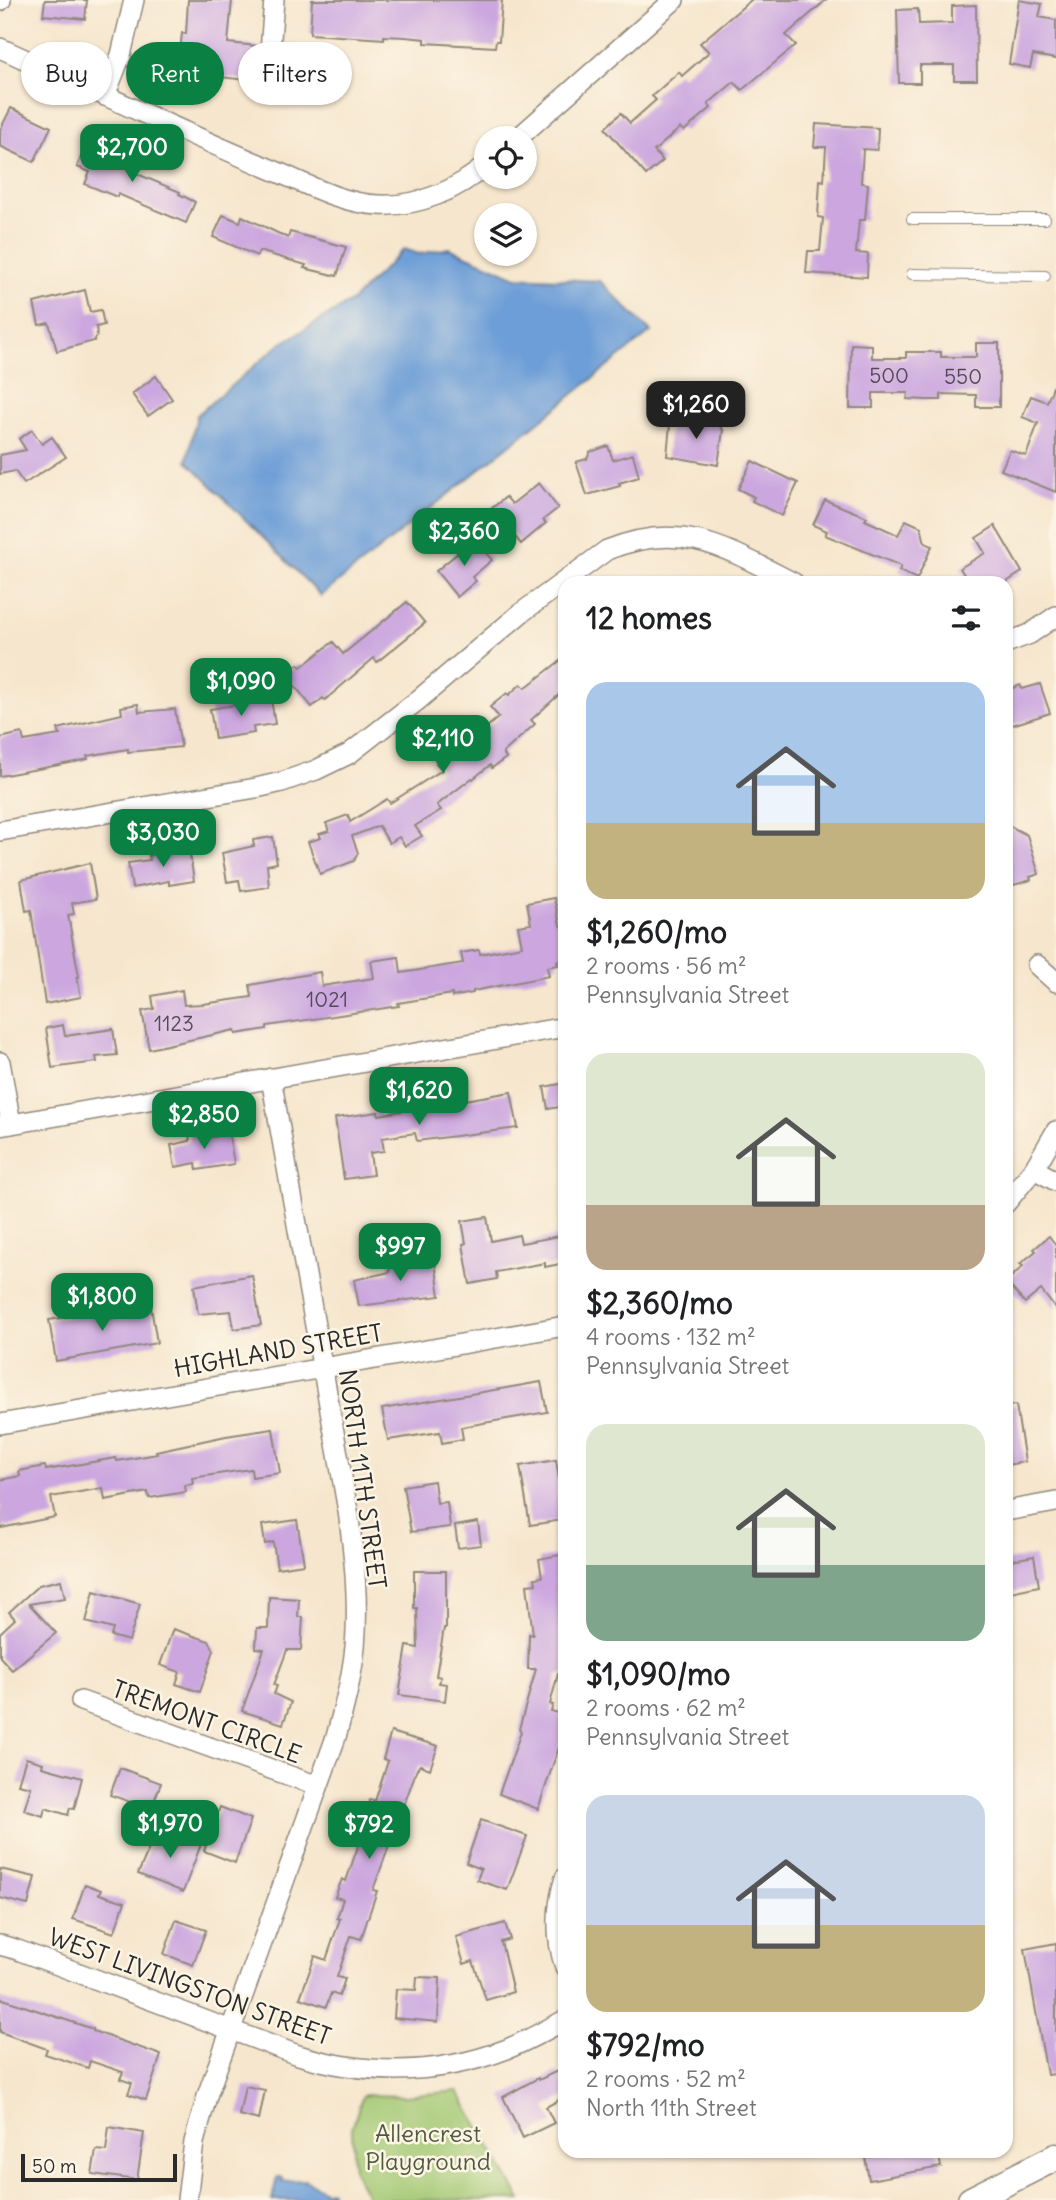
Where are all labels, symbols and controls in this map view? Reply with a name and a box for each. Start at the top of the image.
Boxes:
chip: Buy [21,42,112,105]
chip: Rent [126,42,224,105]
chip: Filters [238,42,352,105]
pin: $2,700 [75,124,189,184]
map controls [474,126,537,266]
button: locate [474,126,537,189]
text: $2,700 [96,132,168,161]
button: layers [474,203,537,266]
house number: 500 [869,362,909,389]
house number: 550 [944,363,982,390]
pin: $1,260 [639,382,753,441]
text: $1,260 [662,389,730,418]
pin: $2,360 [407,508,521,568]
text: $2,360 [428,516,500,545]
text: 12 homes [586,599,712,637]
icon: filters [947,599,985,637]
pin: $1,090 [184,658,298,718]
text: $1,090 [206,666,276,695]
pin: $2,110 [386,716,500,775]
text: $2,110 [412,723,474,752]
icon: home [723,728,849,854]
pin: $3,030 [106,810,220,869]
text: $3,030 [126,817,200,846]
text: $1,260/mo [586,913,727,951]
text: 2 rooms · 56 m² [586,951,747,980]
text: Pennsylvania Street [586,980,789,1009]
house number: 1021 [306,986,348,1013]
house number: 1123 [154,1010,194,1037]
pin: $1,620 [362,1068,476,1127]
text: $1,620 [385,1075,453,1104]
pin: $2,850 [147,1092,261,1151]
text: $2,850 [168,1099,240,1128]
icon: home [723,1099,849,1225]
pin: $997 [359,1224,441,1283]
text: $997 [375,1231,425,1260]
pin: $1,800 [45,1274,159,1333]
text: $1,800 [67,1281,137,1310]
text: $2,360/mo [586,1284,733,1322]
street label: HIGHLAND STREET [171,1317,385,1383]
text: 4 rooms · 132 m² [586,1322,756,1351]
text: Pennsylvania Street [586,1351,789,1380]
street label: NORTH 11TH STREET [333,1367,393,1591]
icon: home [723,1470,849,1596]
text: $1,090/mo [586,1655,730,1693]
street label: TREMONT CIRCLE [108,1673,306,1769]
text: 2 rooms · 62 m² [586,1693,746,1722]
text: Pennsylvania Street [586,1722,789,1751]
pin: $1,970 [113,1800,227,1860]
pin: $792 [328,1801,410,1861]
text: $1,970 [137,1808,203,1837]
text: $792 [344,1809,394,1838]
icon: home [723,1841,849,1967]
street label: WEST LIVINGSTON STREET [45,1921,335,2051]
text: $792/mo [586,2026,705,2064]
text: 2 rooms · 52 m² [586,2064,746,2093]
text: North 11th Street [586,2093,757,2122]
park label: Allencrest Playground [365,2118,491,2176]
scale bar [21,2151,177,2183]
text: 50 m [32,2154,77,2178]

